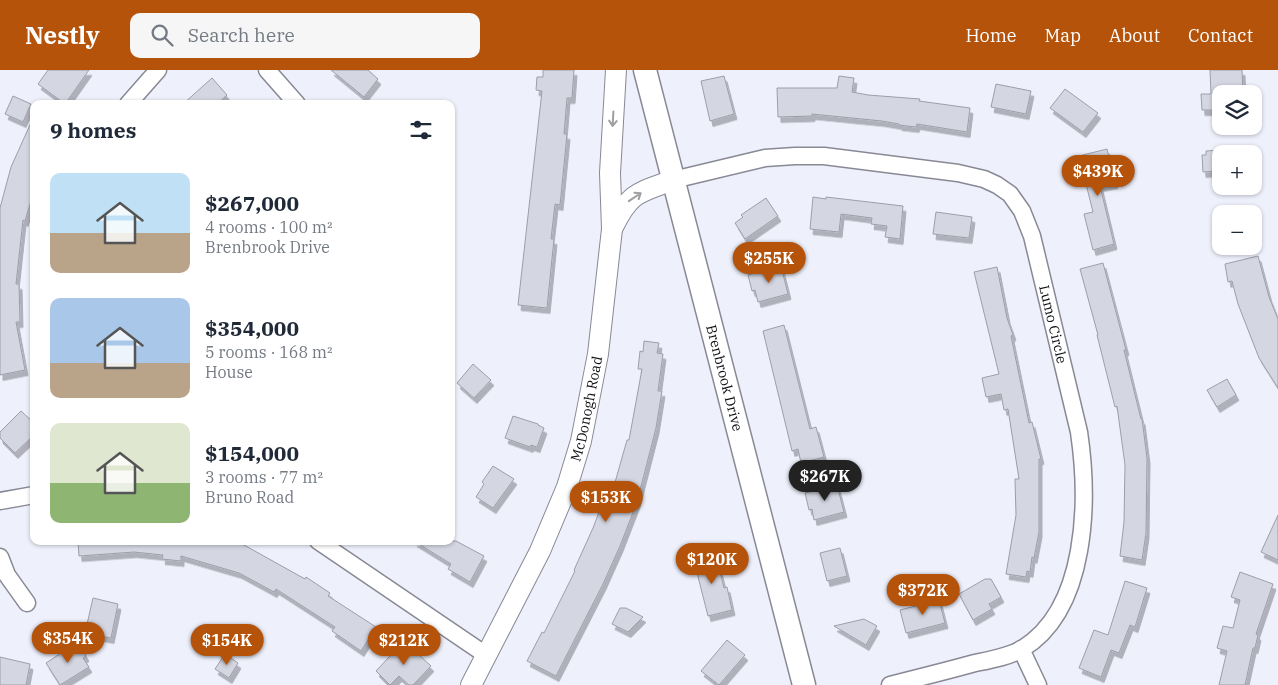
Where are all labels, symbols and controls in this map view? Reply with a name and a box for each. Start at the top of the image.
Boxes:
search box [130,13,480,58]
text: Nestly [25,19,100,51]
icon: search [148,21,176,49]
text: Search here [188,23,295,47]
text: Home [965,24,1017,47]
text: Map [1045,24,1081,47]
text: About [1109,24,1160,47]
text: Contact [1188,24,1253,47]
map controls [1212,85,1262,255]
button: layers [1212,85,1262,135]
one-way arrow [609,110,618,126]
text: 9 homes [50,116,136,144]
icon: filters [407,116,435,144]
button: + [1212,145,1262,195]
pin: $439K [1063,154,1133,197]
text: $439K [1073,161,1123,181]
text: $267,000 [205,189,299,217]
one-way arrow [628,191,642,201]
icon: home [90,193,150,253]
button: − [1212,205,1262,255]
text: 4 rooms · 100 m² [205,217,333,237]
text: Brenbrook Drive [205,237,330,257]
pin: $255K [734,242,804,284]
text: $255K [744,248,794,268]
street label: Lumo Circle [1035,283,1071,365]
text: $354,000 [205,314,299,342]
icon: home [90,318,150,378]
street label: Brenbrook Drive [702,323,747,433]
text: 5 rooms · 168 m² [205,342,333,362]
street label: McDonogh Road [566,354,606,464]
text: House [205,362,253,382]
text: $154,000 [205,439,299,467]
icon: home [90,443,150,503]
pin: $267K [790,460,860,502]
text: $267K [800,466,850,486]
text: 3 rooms · 77 m² [205,467,323,487]
pin: $153K [571,480,641,523]
text: Bruno Road [205,487,294,507]
text: $153K [581,487,631,507]
pin: $120K [677,542,747,585]
text: $120K [687,549,737,569]
pin: $372K [888,574,958,616]
text: $372K [898,580,948,600]
pin: $354K [33,622,103,664]
pin: $154K [192,624,262,666]
pin: $212K [369,624,439,666]
text: $354K [43,628,93,648]
text: $154K [202,630,252,650]
text: $212K [379,630,429,650]

